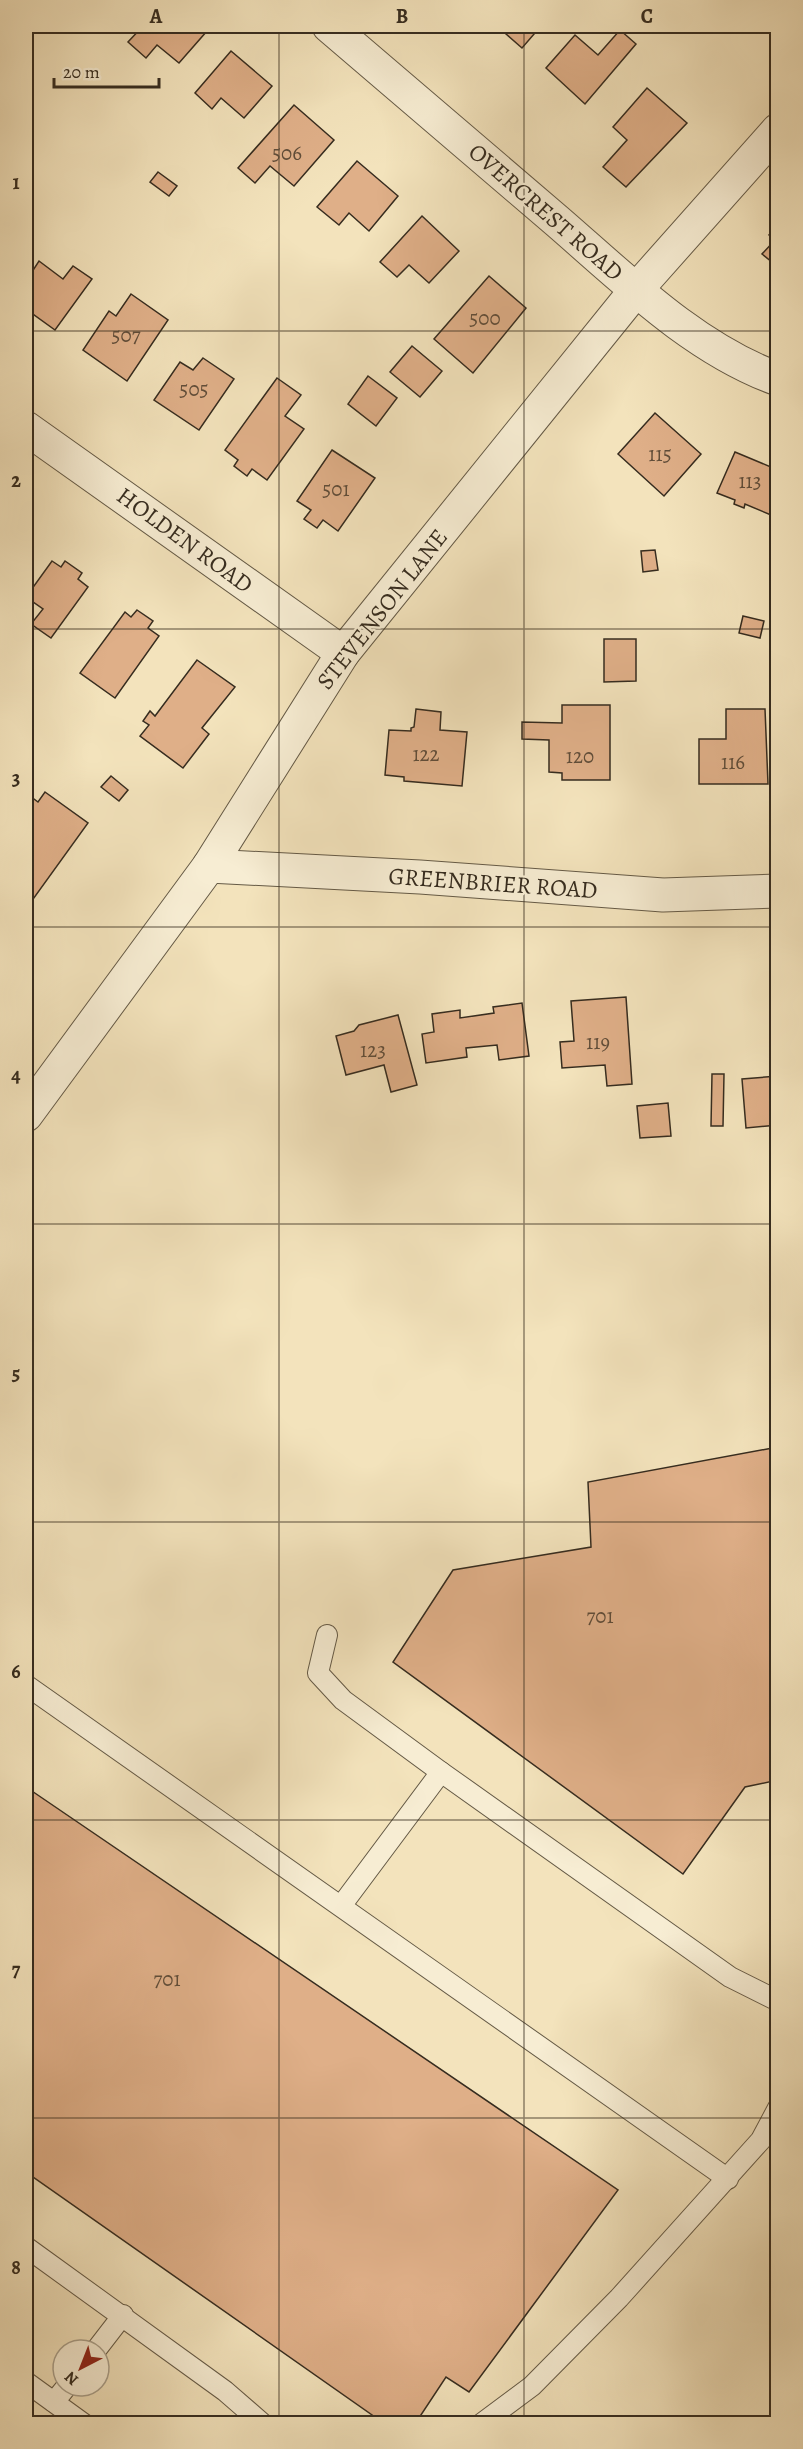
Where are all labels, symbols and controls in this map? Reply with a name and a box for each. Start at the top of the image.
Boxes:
text: A [149,3,163,30]
text: B [396,3,408,30]
text: C [641,3,653,30]
scale bar [54,51,159,89]
text: 20 m [63,60,100,84]
street label: OVERCREST ROAD [462,136,630,288]
house number: 506 [272,139,302,167]
text: 1 [12,169,20,196]
house number: 500 [469,304,501,332]
house number: 507 [111,321,141,349]
house number: 505 [179,375,209,403]
house number: 115 [648,440,672,468]
text: 2 [11,467,21,494]
house number: 113 [738,467,762,495]
house number: 501 [322,475,350,503]
street label: HOLDEN ROAD [110,480,260,600]
street label: STEVENSON LANE [309,522,455,696]
house number: 122 [412,740,440,768]
house number: 120 [566,742,594,770]
house number: 116 [721,748,745,776]
text: 3 [12,765,20,792]
street label: GREENBRIER ROAD [388,860,598,906]
house number: 119 [586,1028,610,1056]
house number: 123 [360,1036,386,1064]
text: 4 [11,1062,21,1089]
text: 5 [12,1360,20,1387]
house number: 701 [586,1602,614,1630]
text: 6 [11,1658,21,1685]
text: 7 [12,1956,21,1983]
house number: 701 [153,1965,181,1993]
text: 8 [11,2254,21,2281]
north arrow [51,2338,111,2398]
text: N [60,2366,83,2390]

